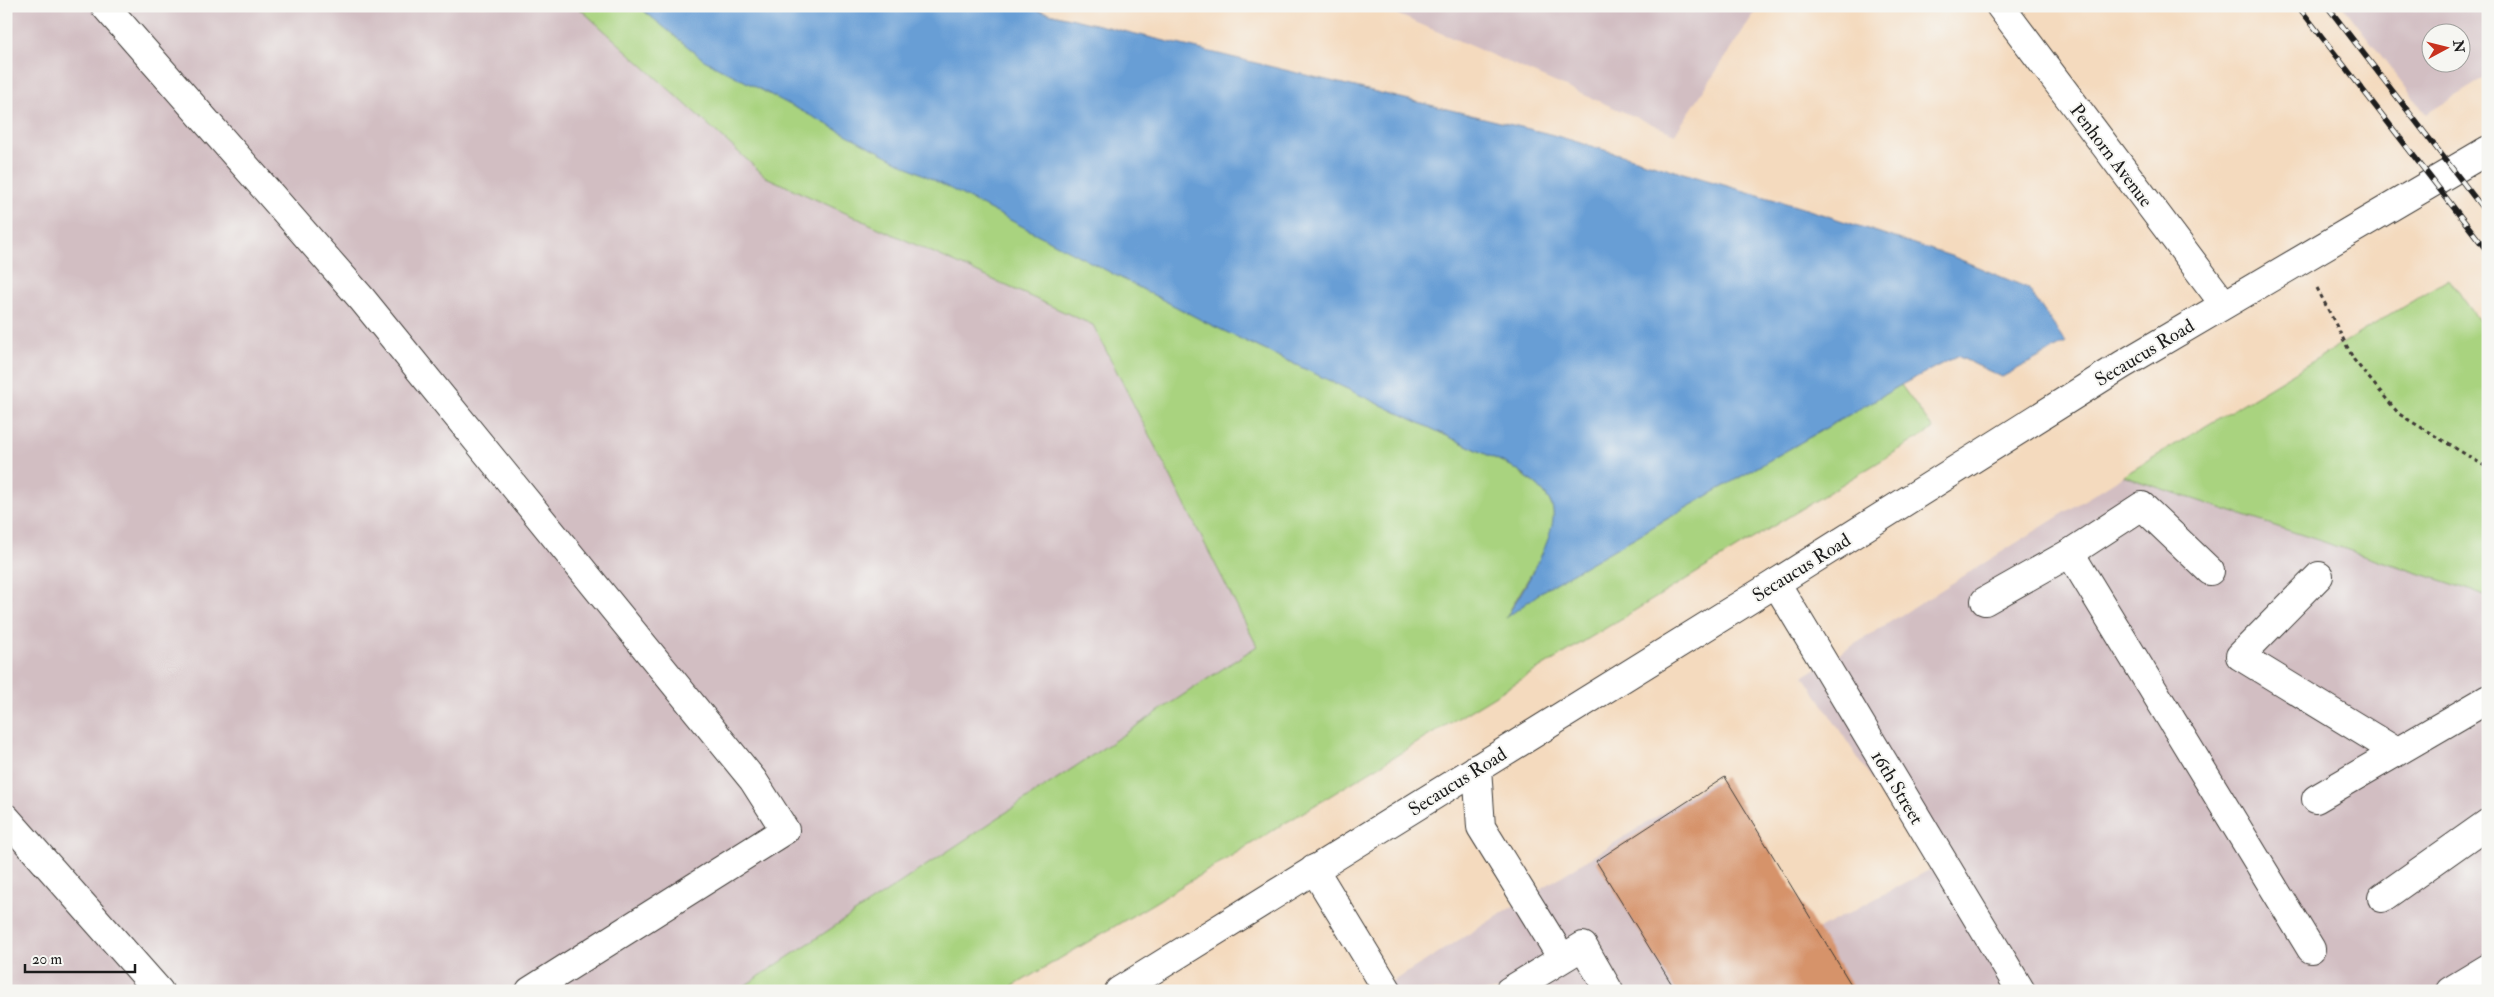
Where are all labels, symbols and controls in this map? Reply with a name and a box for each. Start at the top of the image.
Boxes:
north arrow [2422,22,2472,72]
text: N [2449,38,2468,54]
street label: Penhorn Avenue [2065,99,2158,212]
street label: Secaucus Road [2091,314,2199,392]
street label: Secaucus Road [1748,528,1856,608]
street label: Secaucus Road [1404,742,1512,822]
street label: 16th Street [1866,746,1929,829]
scale bar [25,942,135,974]
text: 20 m [32,950,62,969]

